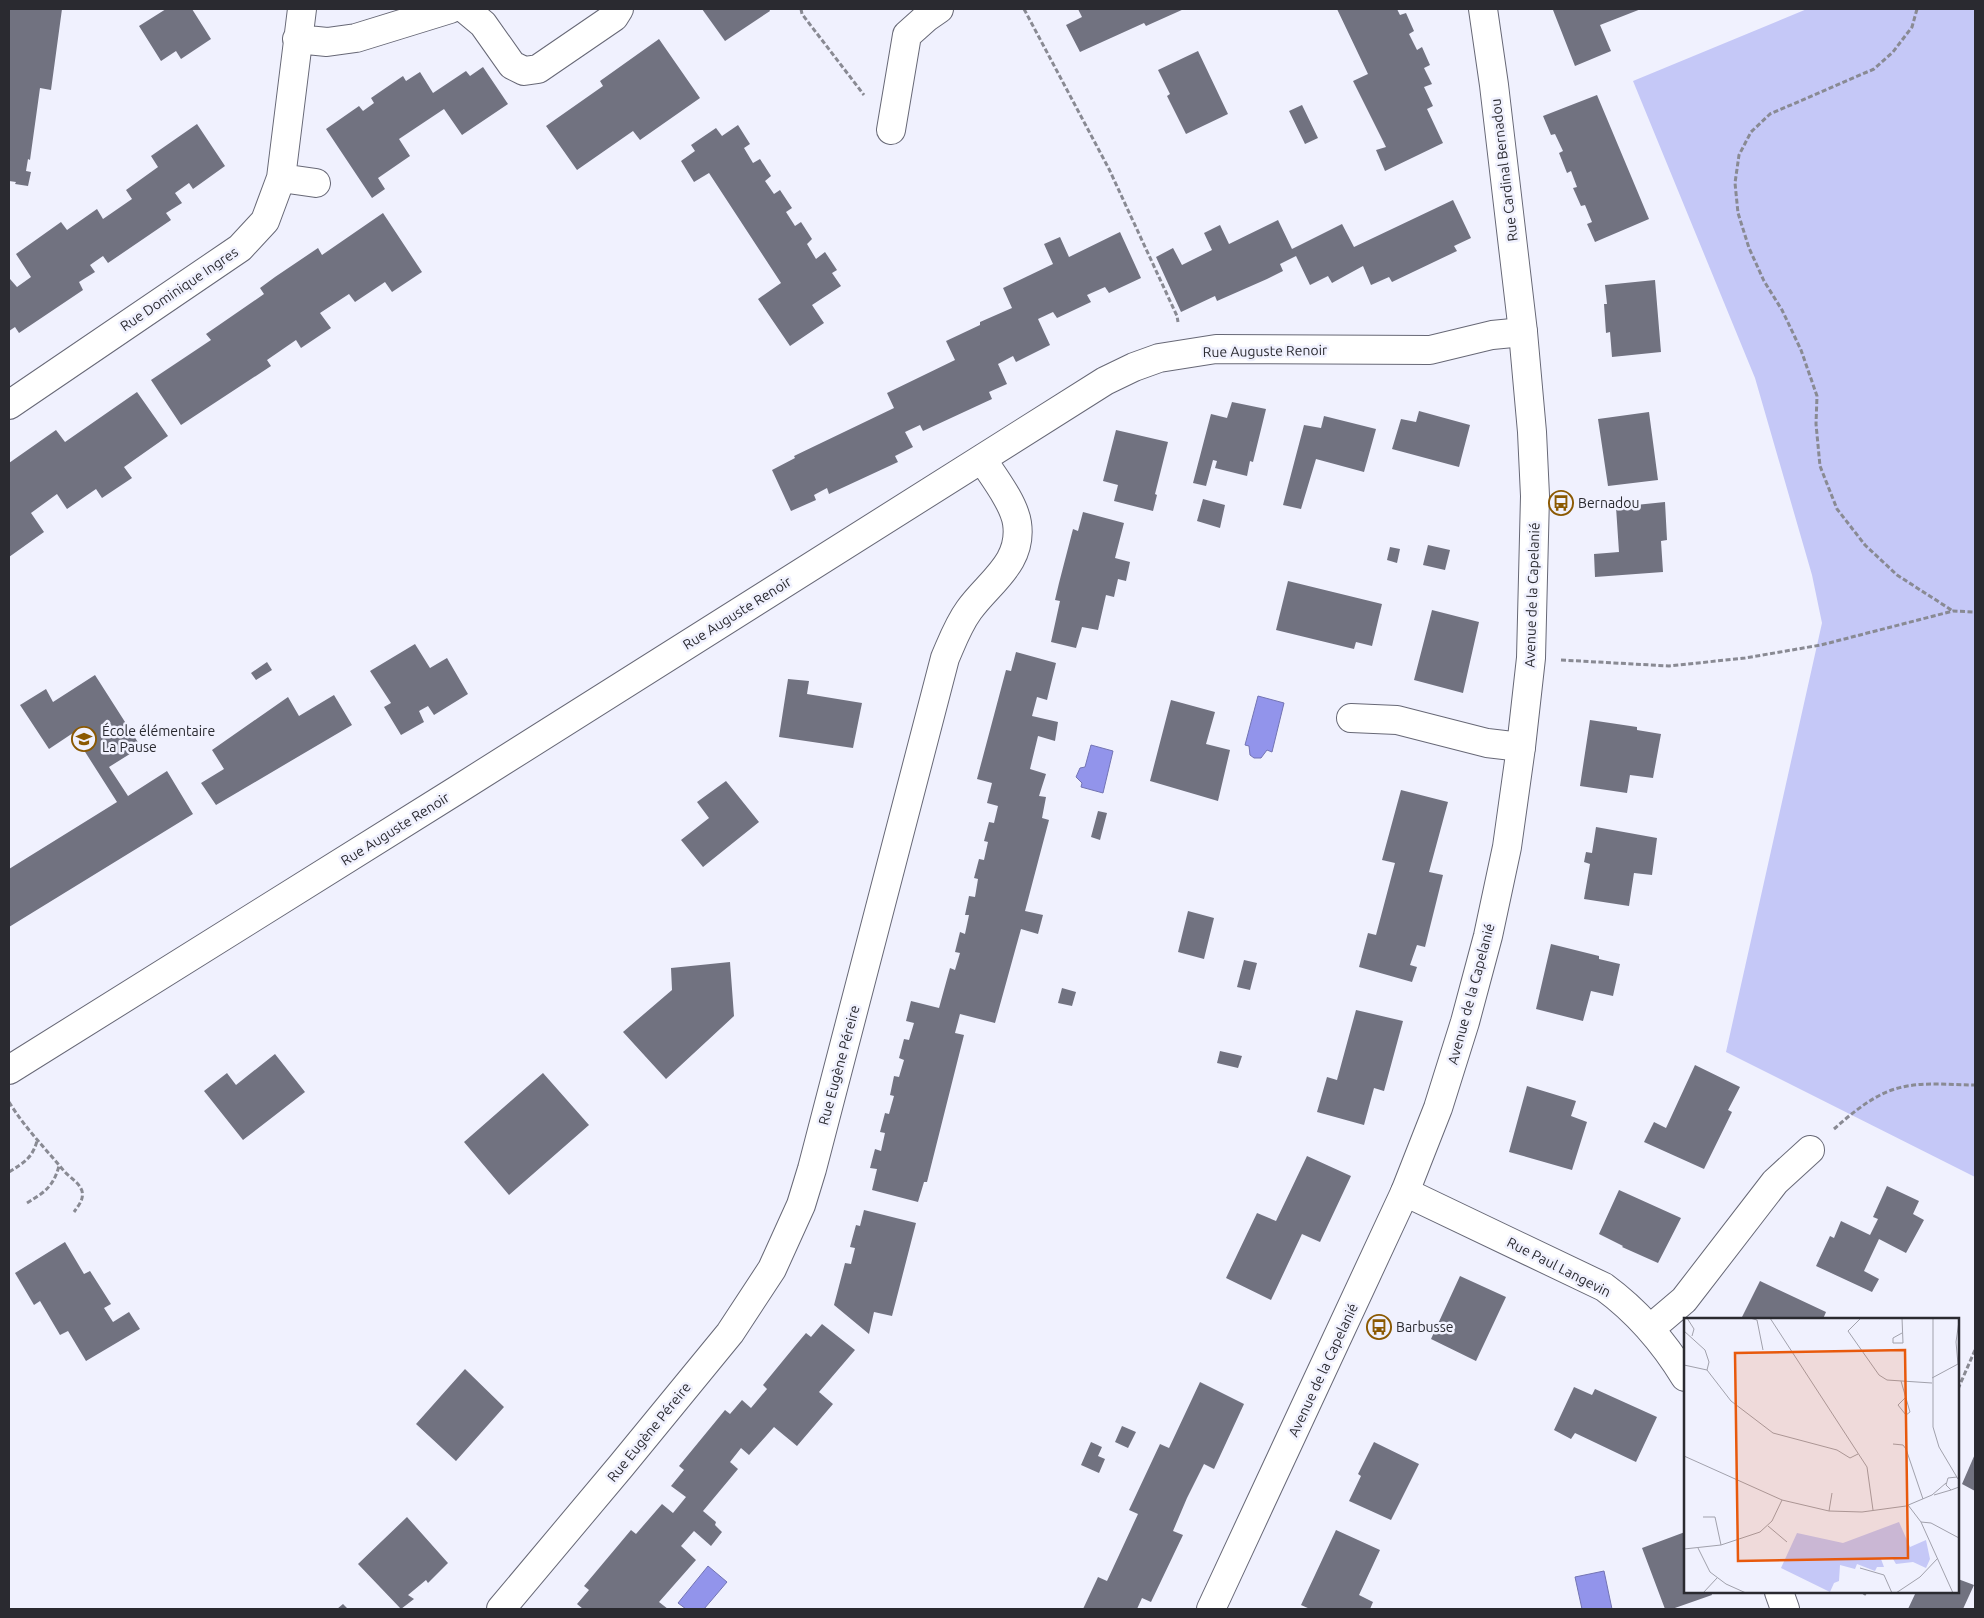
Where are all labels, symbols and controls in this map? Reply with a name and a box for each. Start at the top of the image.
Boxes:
street label: Rue Cardinal Bernadou [1487,98,1521,242]
street label: Rue Dominique Ingres [117,244,241,334]
street label: Rue Auguste Renoir [1203,342,1328,360]
bus stop icon: Bernadou [1548,490,1574,516]
place label: Bernadou [1578,495,1640,511]
street label: Avenue de la Capelanié [1521,522,1543,668]
street label: Rue Auguste Renoir [680,573,795,653]
place label: École élémentaire La Pause [102,722,215,755]
school or university icon: École élémentaire La Pause [71,726,97,752]
street label: Rue Auguste Renoir [338,789,453,869]
street label: Avenue de la Capelanié [1444,922,1498,1066]
street label: Rue Eugène Péreire [815,1003,863,1127]
street label: Rue Paul Langevin [1504,1234,1614,1300]
street label: Avenue de la Capelanié [1285,1301,1361,1439]
bus stop icon: Barbusse [1366,1314,1392,1340]
inset map [1684,1318,1959,1593]
place label: Barbusse [1396,1319,1453,1335]
street label: Rue Eugène Péreire [604,1379,694,1485]

